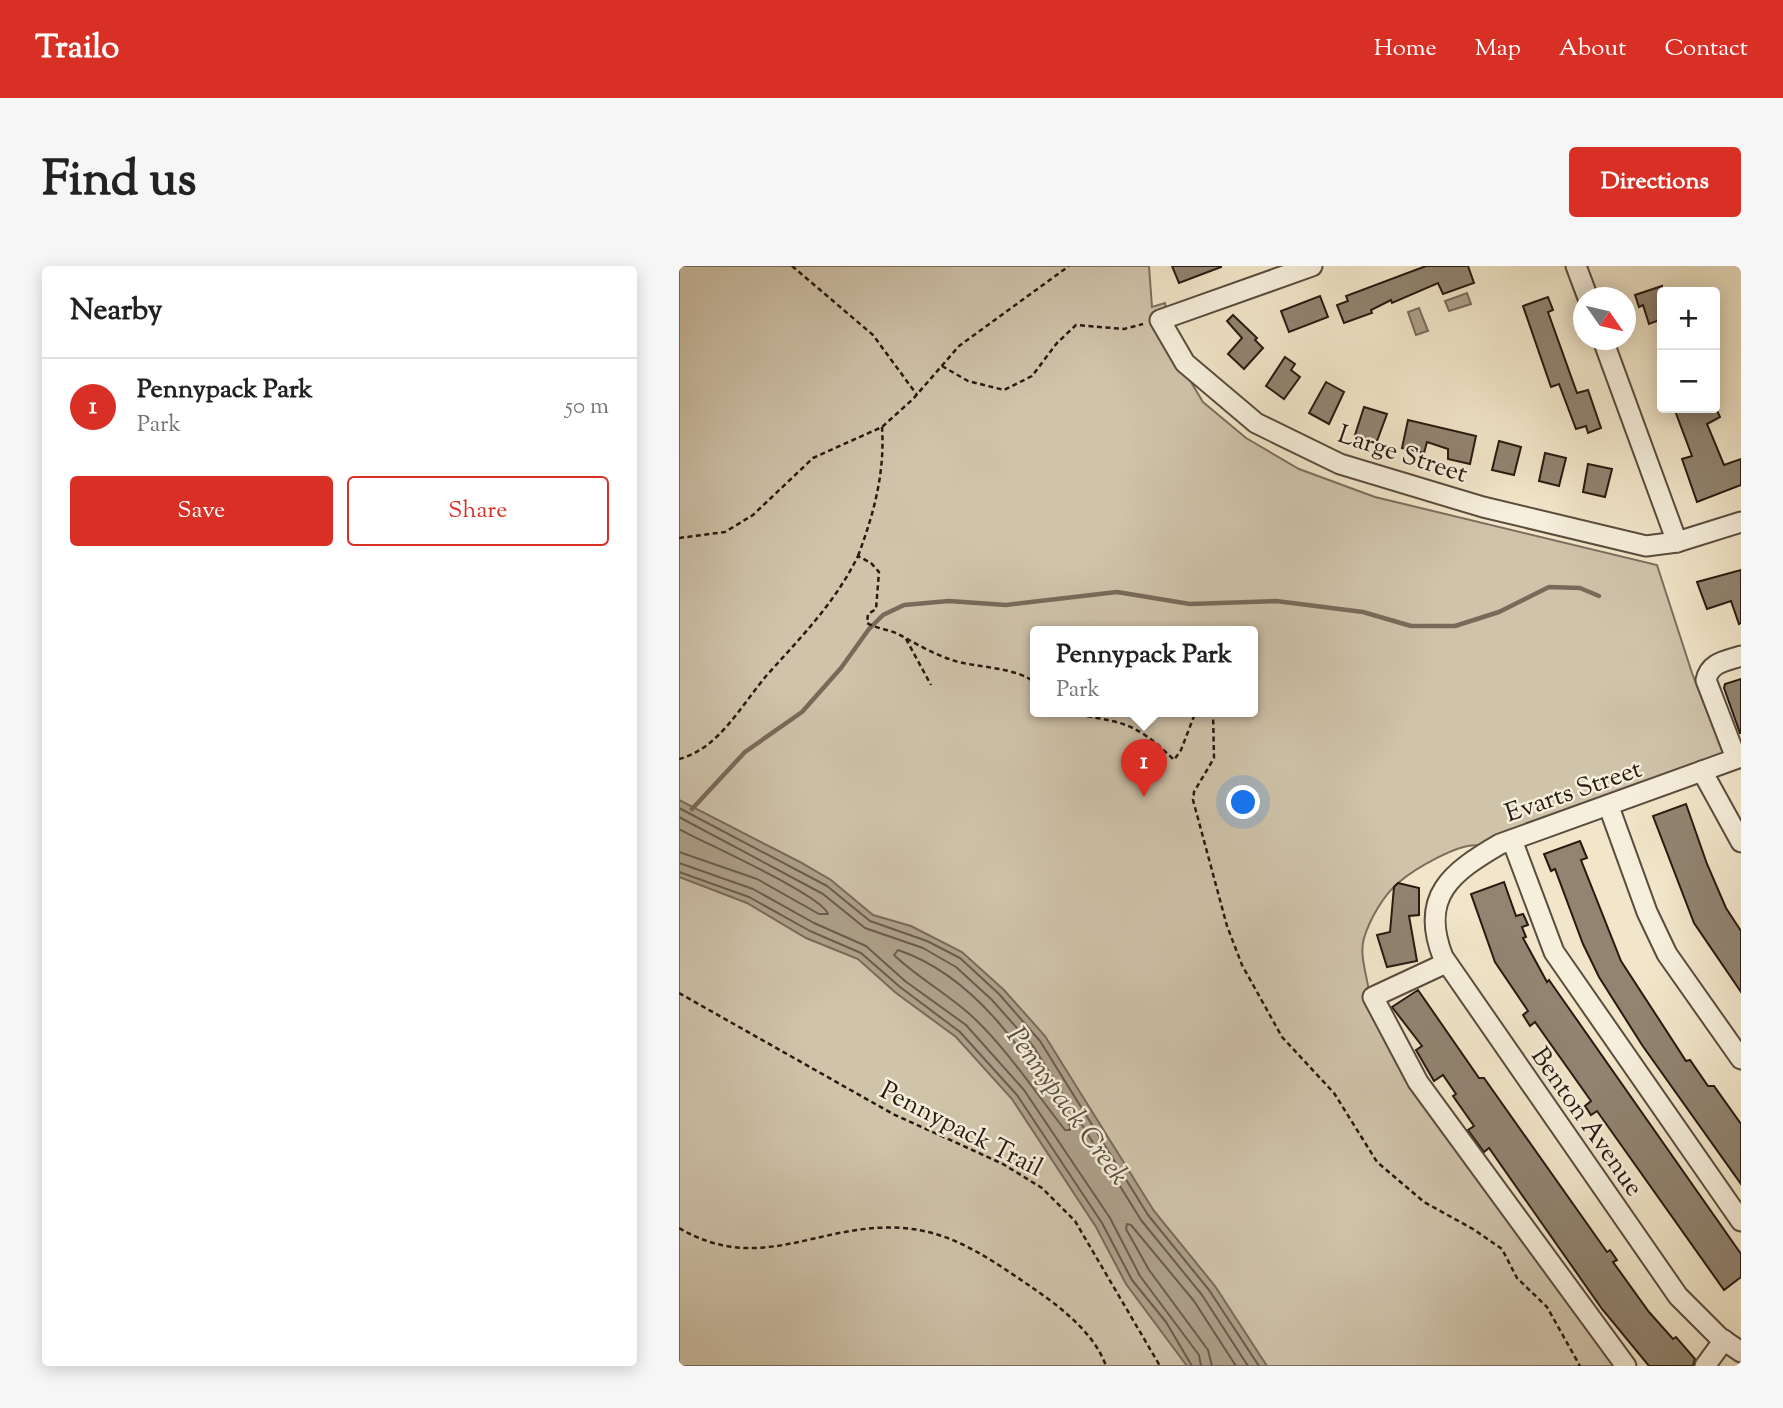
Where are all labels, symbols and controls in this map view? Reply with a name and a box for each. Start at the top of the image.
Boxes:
text: Trailo [35,25,119,73]
text: Home [1374,32,1437,66]
text: Map [1475,32,1521,66]
text: About [1559,32,1626,66]
text: Contact [1664,32,1748,66]
text: Find us [42,147,196,217]
button: Directions [1569,147,1741,217]
north arrow [1573,287,1636,350]
map controls [1657,287,1720,413]
button: + [1657,287,1720,350]
text: Nearby [70,290,162,333]
button: − [1657,350,1720,413]
text: Pennypack Park [137,372,313,409]
text: 1 [89,391,97,424]
text: 50 m [565,391,609,424]
text: Park [137,409,181,442]
street label: Large Street [1333,417,1472,494]
button: Save [70,476,333,546]
button: Share [347,476,609,546]
popup [1030,626,1258,717]
text: Pennypack Park [1056,637,1232,674]
text: Park [1056,674,1100,707]
pin: 1 [1121,739,1167,797]
street label: Evarts Street [1500,752,1647,833]
your location [1226,785,1260,819]
water label: Pennypack Creek [995,1019,1138,1194]
street label: Benton Avenue [1521,1040,1651,1205]
street label: Pennypack Trail [873,1073,1049,1187]

